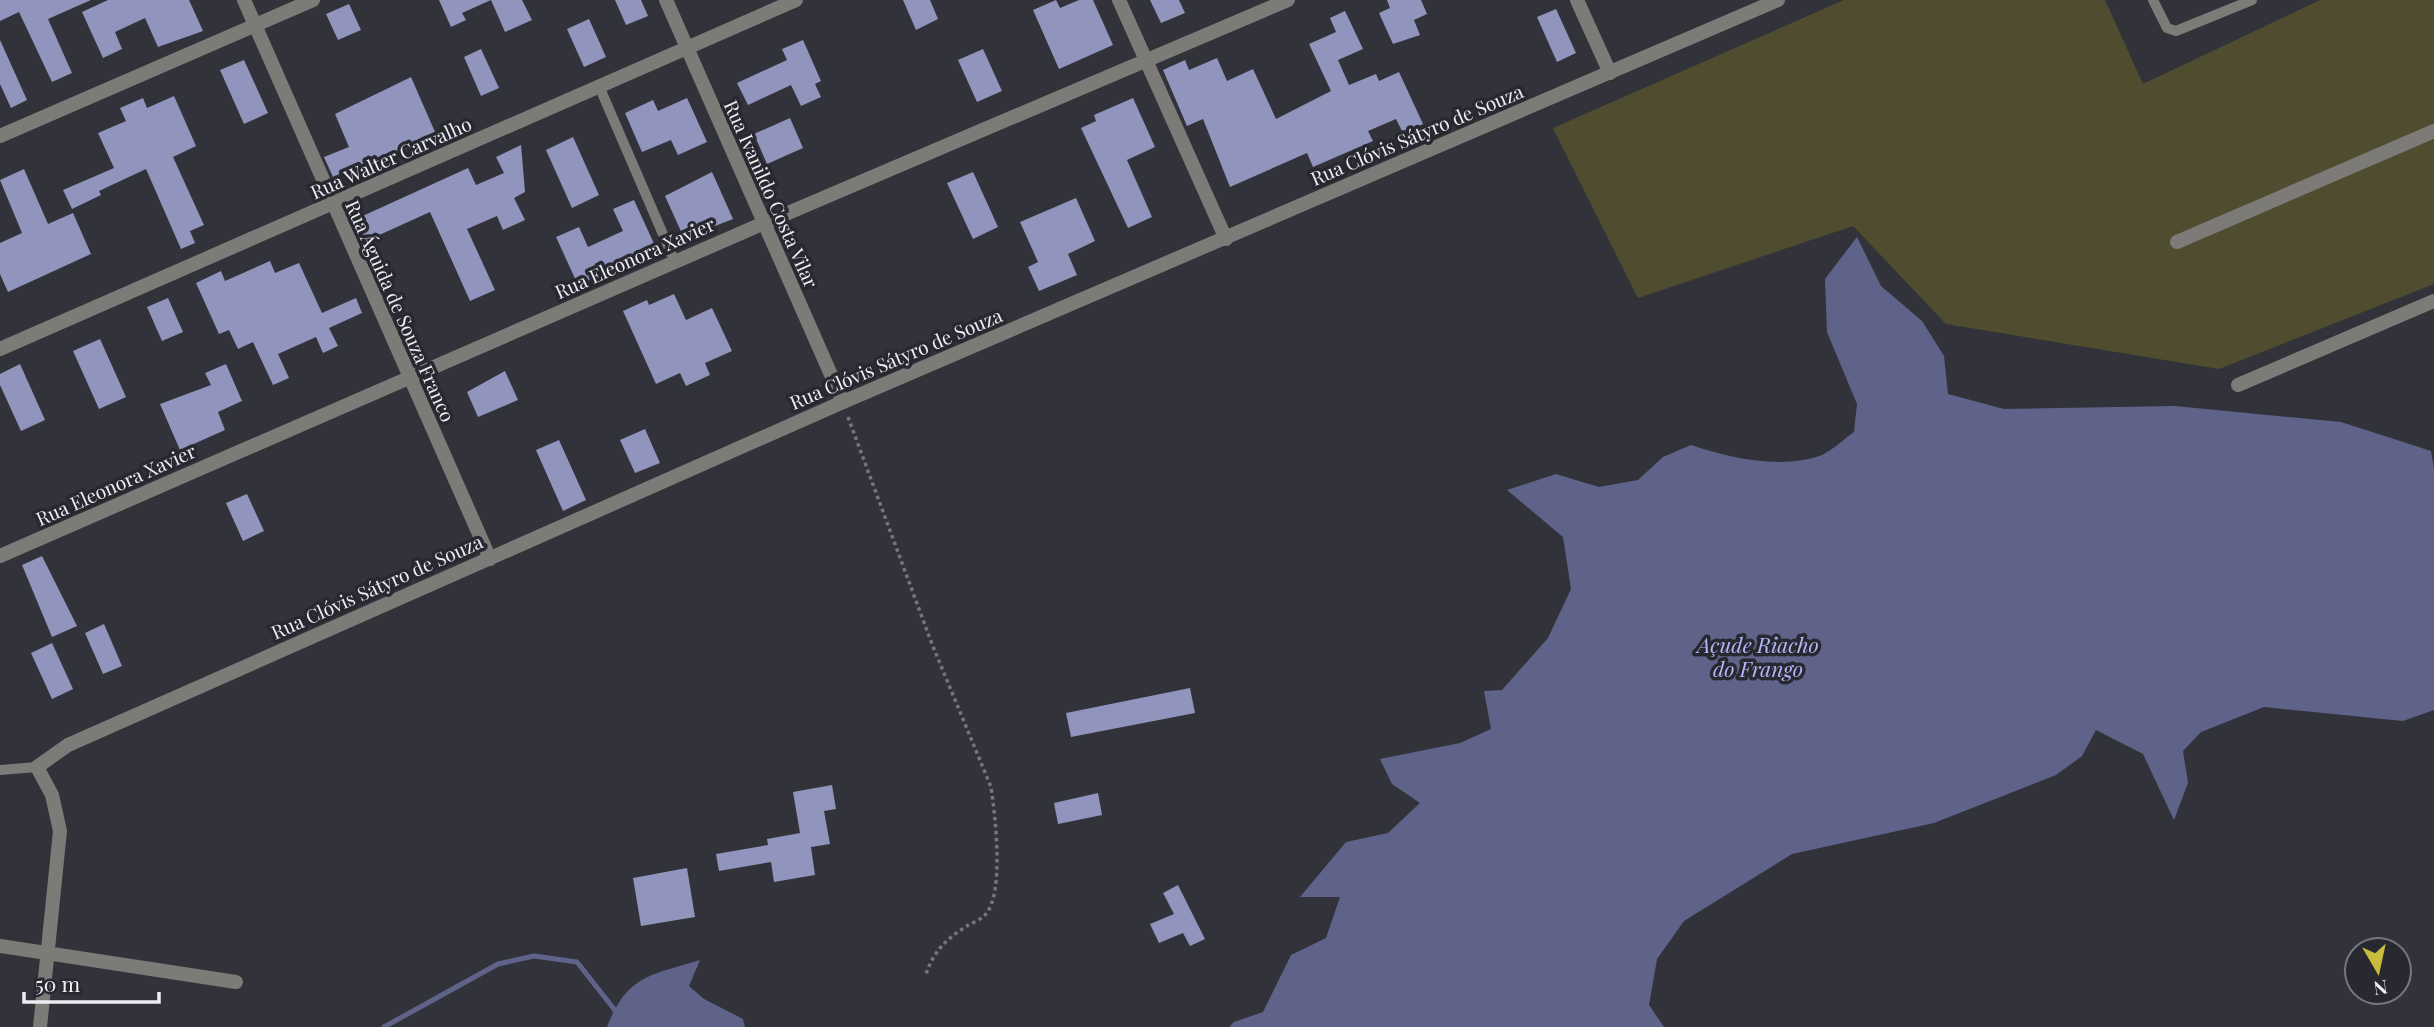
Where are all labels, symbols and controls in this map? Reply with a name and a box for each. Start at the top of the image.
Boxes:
street label: Rua Clóvis Sátyro de Souza [1306,77,1528,191]
street label: Rua Ivanildo Costa Vilar [719,96,825,292]
street label: Rua Walter Carvalho [306,110,475,204]
street label: Rua Águida de Souza Franco [340,196,462,426]
street label: Rua Eleonora Xavier [551,210,719,304]
street label: Rua Clóvis Sátyro de Souza [785,301,1007,415]
street label: Rua Eleonora Xavier [32,437,200,531]
street label: Rua Clóvis Sátyro de Souza [267,527,487,645]
water label: Açude Riacho do Frango [1695,630,1819,682]
north arrow [2343,936,2413,1006]
scale bar [24,960,159,1004]
text: 50 m [35,969,81,997]
text: N [2372,975,2390,1003]

